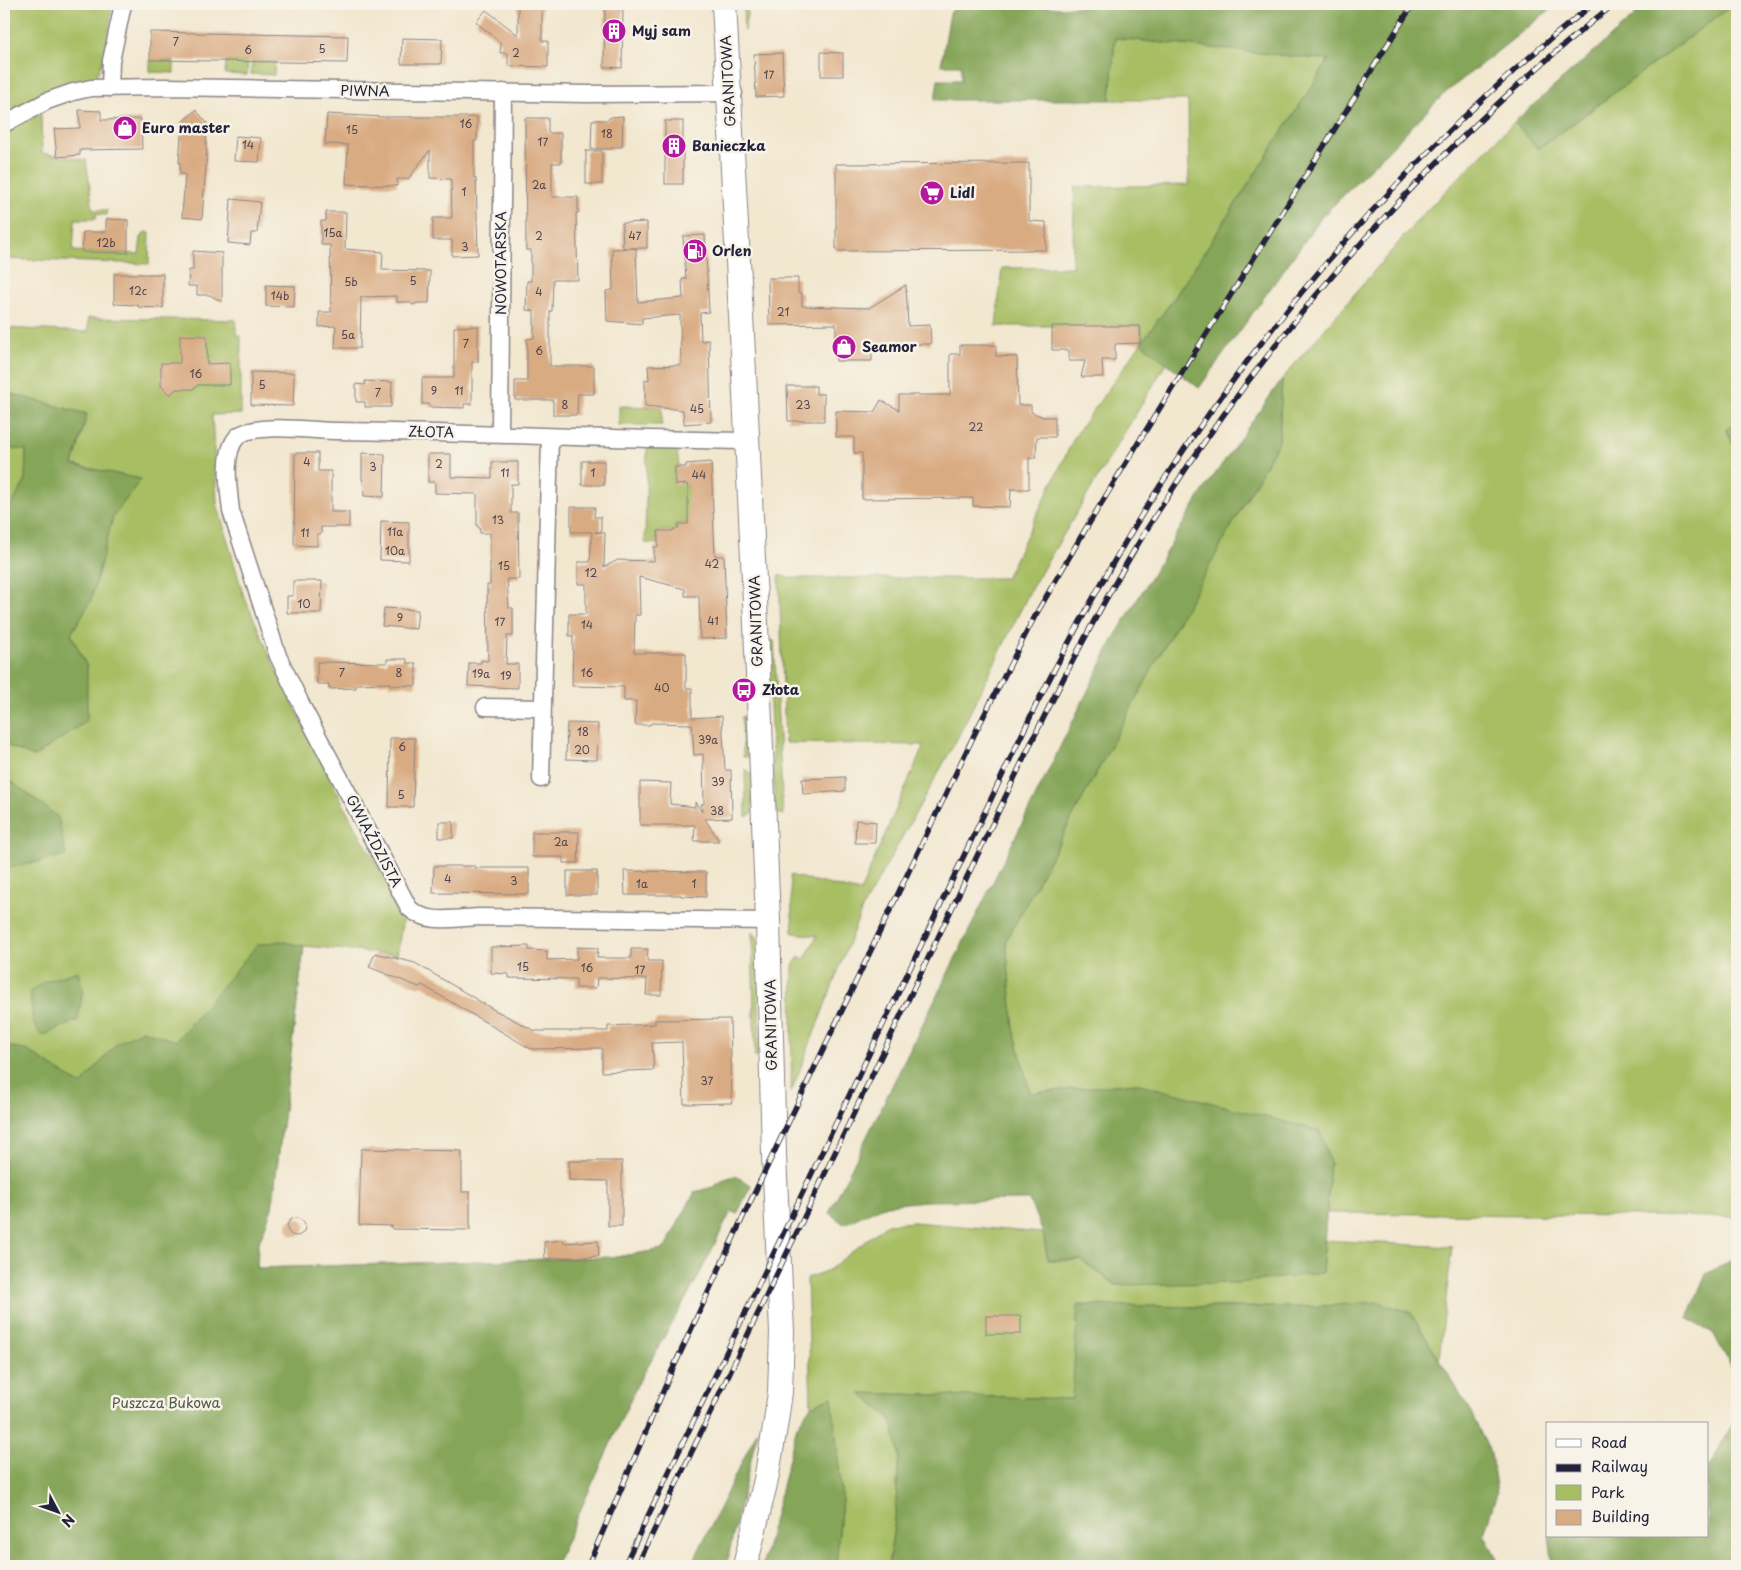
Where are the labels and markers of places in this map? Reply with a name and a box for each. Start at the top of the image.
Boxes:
building icon: Myj sam [601,18,627,44]
place label: Myj sam [632,20,691,41]
shop icon: Euro master [112,115,138,141]
place label: Euro master [142,117,231,138]
building icon: Banieczka [661,133,687,159]
place label: Banieczka [692,135,766,156]
supermarket icon: Lidl [919,180,945,206]
place label: Lidl [950,182,975,203]
fuel station icon: Orlen [682,238,708,264]
place label: Orlen [712,240,752,261]
shop icon: Seamor [831,334,857,360]
place label: Seamor [862,336,918,357]
bus stop icon: Złota [731,677,757,703]
place label: Złota [762,679,800,700]

